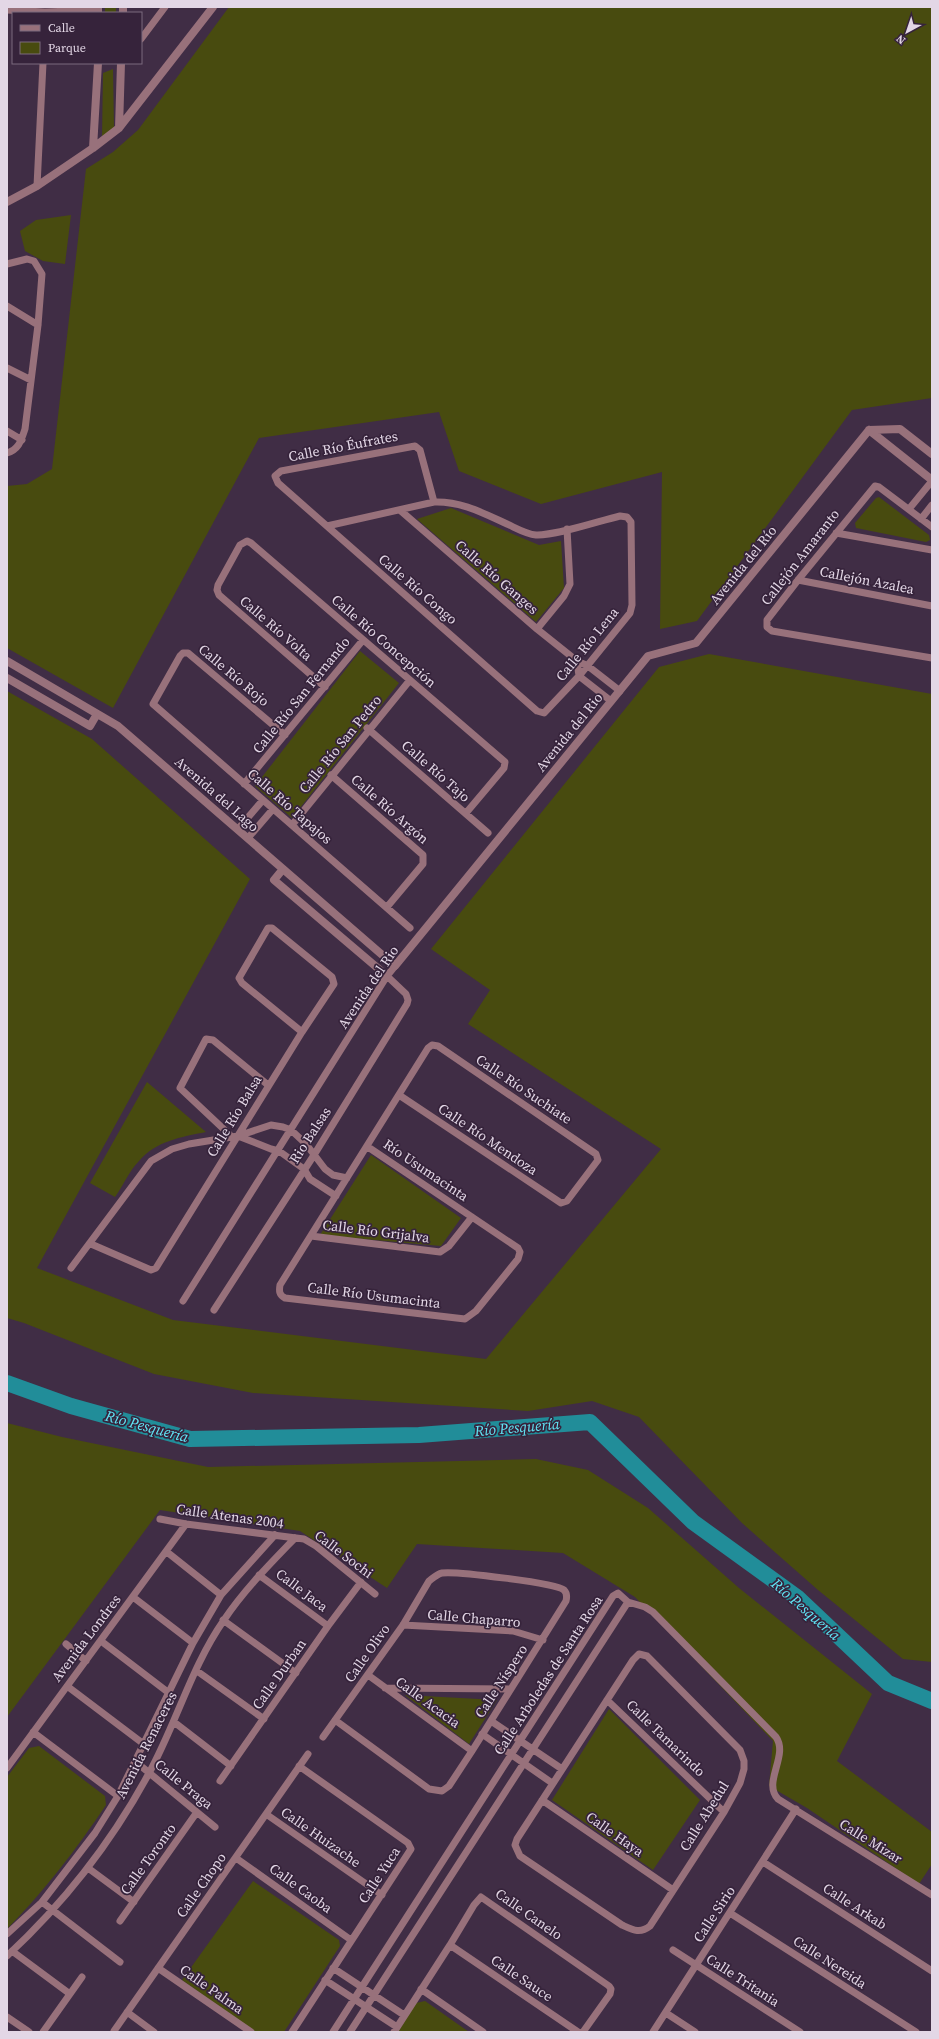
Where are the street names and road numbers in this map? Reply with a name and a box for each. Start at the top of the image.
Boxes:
street label: Calle Río Éufrates [287,426,399,466]
street label: Callejón Amaranto [756,504,844,609]
street label: Avenida del Río [705,521,781,609]
street label: Calle Río Ganges [451,535,543,619]
street label: Calle Río Congo [374,549,462,629]
street label: Callejón Azalea [818,561,917,599]
street label: Calle Río Concepción [327,590,441,693]
street label: Calle Río Volta [235,591,317,666]
street label: Calle Río Lena [551,602,624,685]
street label: Calle Río San Fernando [248,632,355,758]
street label: Calle Río Rojo [194,639,274,711]
street label: Avenida del Rio [531,688,607,776]
street label: Calle Río San Pedro [294,690,386,797]
street label: Calle Río Tajo [397,735,475,807]
street label: Avenida del Lago [171,752,264,836]
street label: Calle Río Tapajos [243,764,337,848]
street label: Calle Río Argón [347,770,434,849]
street label: Avenida del Rio [333,941,403,1033]
street label: Calle Río Suchiate [472,1049,576,1129]
street label: Calle Río Balsa [202,1071,267,1161]
street label: Calle Río Mendoza [434,1098,542,1180]
street label: Rio Balsas [284,1103,336,1167]
street label: Río Usumacinta [379,1134,473,1206]
street label: Calle Río Grijalva [321,1215,431,1248]
street label: Calle Río Usumacinta [306,1277,442,1313]
street label: Calle Atenas 2004 [175,1499,285,1533]
street label: Calle Sochi [310,1525,378,1583]
street label: Calle Jaca [272,1564,333,1617]
street label: Avenida Londres [47,1590,125,1686]
street label: Calle Arboledas de Santa Rosa [489,1591,608,1759]
street label: Calle Chaparro [427,1604,522,1632]
street label: Calle Olivo [340,1619,395,1686]
street label: Calle Durban [247,1634,311,1713]
street label: Calle Níspero [470,1640,532,1722]
street label: Calle Acacia [391,1672,465,1733]
street label: Avenida Renaceres [110,1688,182,1802]
street label: Calle Tamarindo [622,1695,710,1781]
street label: Calle Praga [151,1754,218,1814]
street label: Calle Abedul [674,1777,734,1855]
street label: Calle Huizache [277,1802,365,1872]
street label: Calle Haya [582,1807,649,1862]
street label: Calle Mizar [836,1814,906,1868]
street label: Calle Toronto [115,1819,181,1899]
street label: Calle Yuca [353,1842,405,1907]
street label: Calle Chopo [171,1848,231,1922]
street label: Calle Caoba [265,1858,337,1918]
street label: Calle Arkab [819,1878,891,1934]
street label: Calle Sirio [688,1882,740,1946]
street label: Calle Canelo [491,1883,567,1945]
street label: Calle Nereida [789,1931,871,1994]
street label: Calle Tritania [702,1949,784,2012]
street label: Calle Sauce [487,1950,557,2006]
street label: Calle Palma [176,1960,249,2019]

